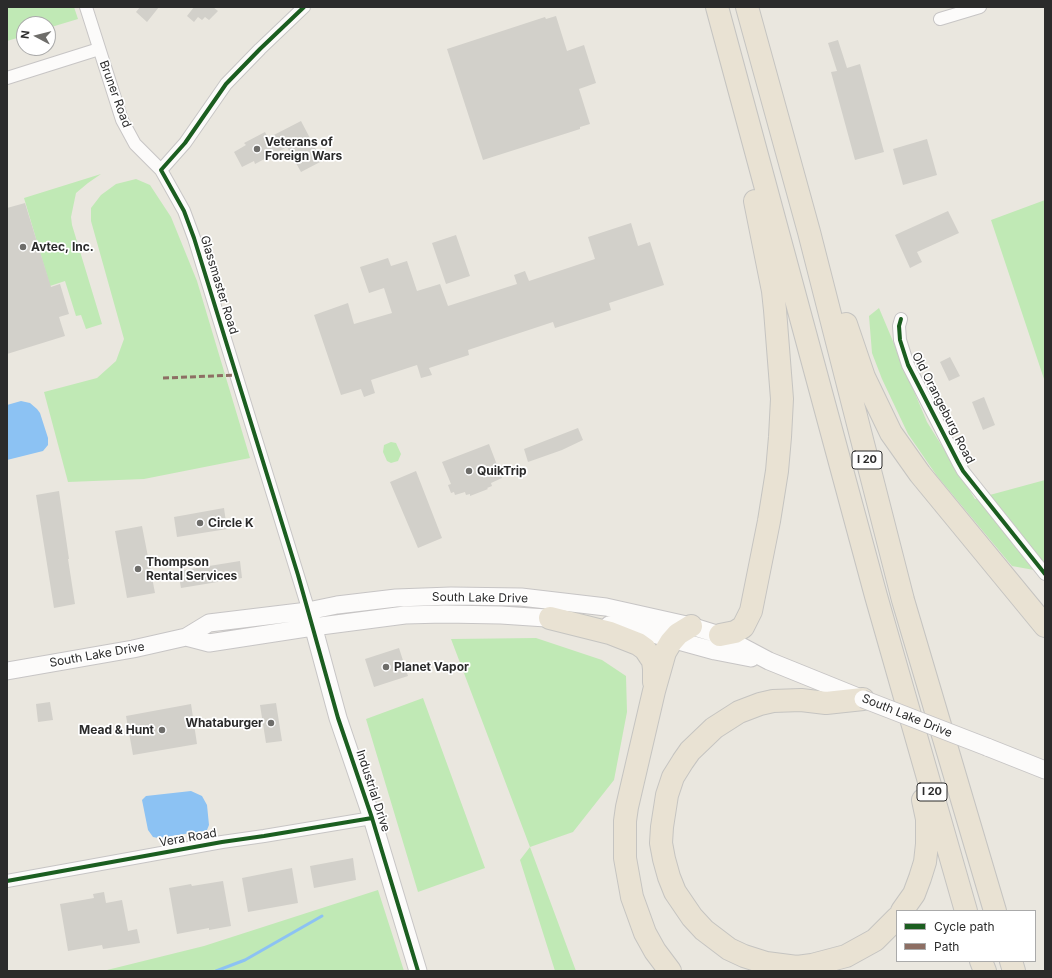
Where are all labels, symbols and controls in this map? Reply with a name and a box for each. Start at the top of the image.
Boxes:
north arrow [16,16,56,56]
text: N [18,30,33,40]
street label: Bruner Road [96,58,134,130]
place label: Veterans of Foreign Wars [265,135,342,163]
marker: Veterans of Foreign Wars [252,144,262,154]
street label: Glassmaster Road [197,234,241,336]
place label: Avtec, Inc. [31,240,94,254]
marker: Avtec, Inc. [18,242,28,252]
street label: Old Orangeburg Road [909,350,977,466]
road number: I 20 [852,451,882,469]
place label: QuikTrip [477,464,526,478]
marker: QuikTrip [464,466,474,476]
place label: Circle K [208,516,254,530]
marker: Circle K [195,518,205,528]
place label: Thompson Rental Services [146,555,237,583]
marker: Thompson Rental Services [133,564,143,574]
street label: South Lake Drive [432,590,528,606]
street label: South Lake Drive [48,640,146,670]
place label: Planet Vapor [394,660,469,674]
marker: Planet Vapor [381,662,391,672]
street label: South Lake Drive [860,691,954,741]
place label: Whataburger [185,716,263,730]
marker: Whataburger [266,718,276,728]
place label: Mead & Hunt [79,723,154,737]
marker: Mead & Hunt [157,725,167,735]
street label: Industrial Drive [353,748,393,834]
road number: I 20 [917,783,947,801]
street label: Vera Road [158,826,218,850]
legend [896,910,1036,962]
text: Cycle path [934,919,995,934]
text: Path [934,939,959,954]

